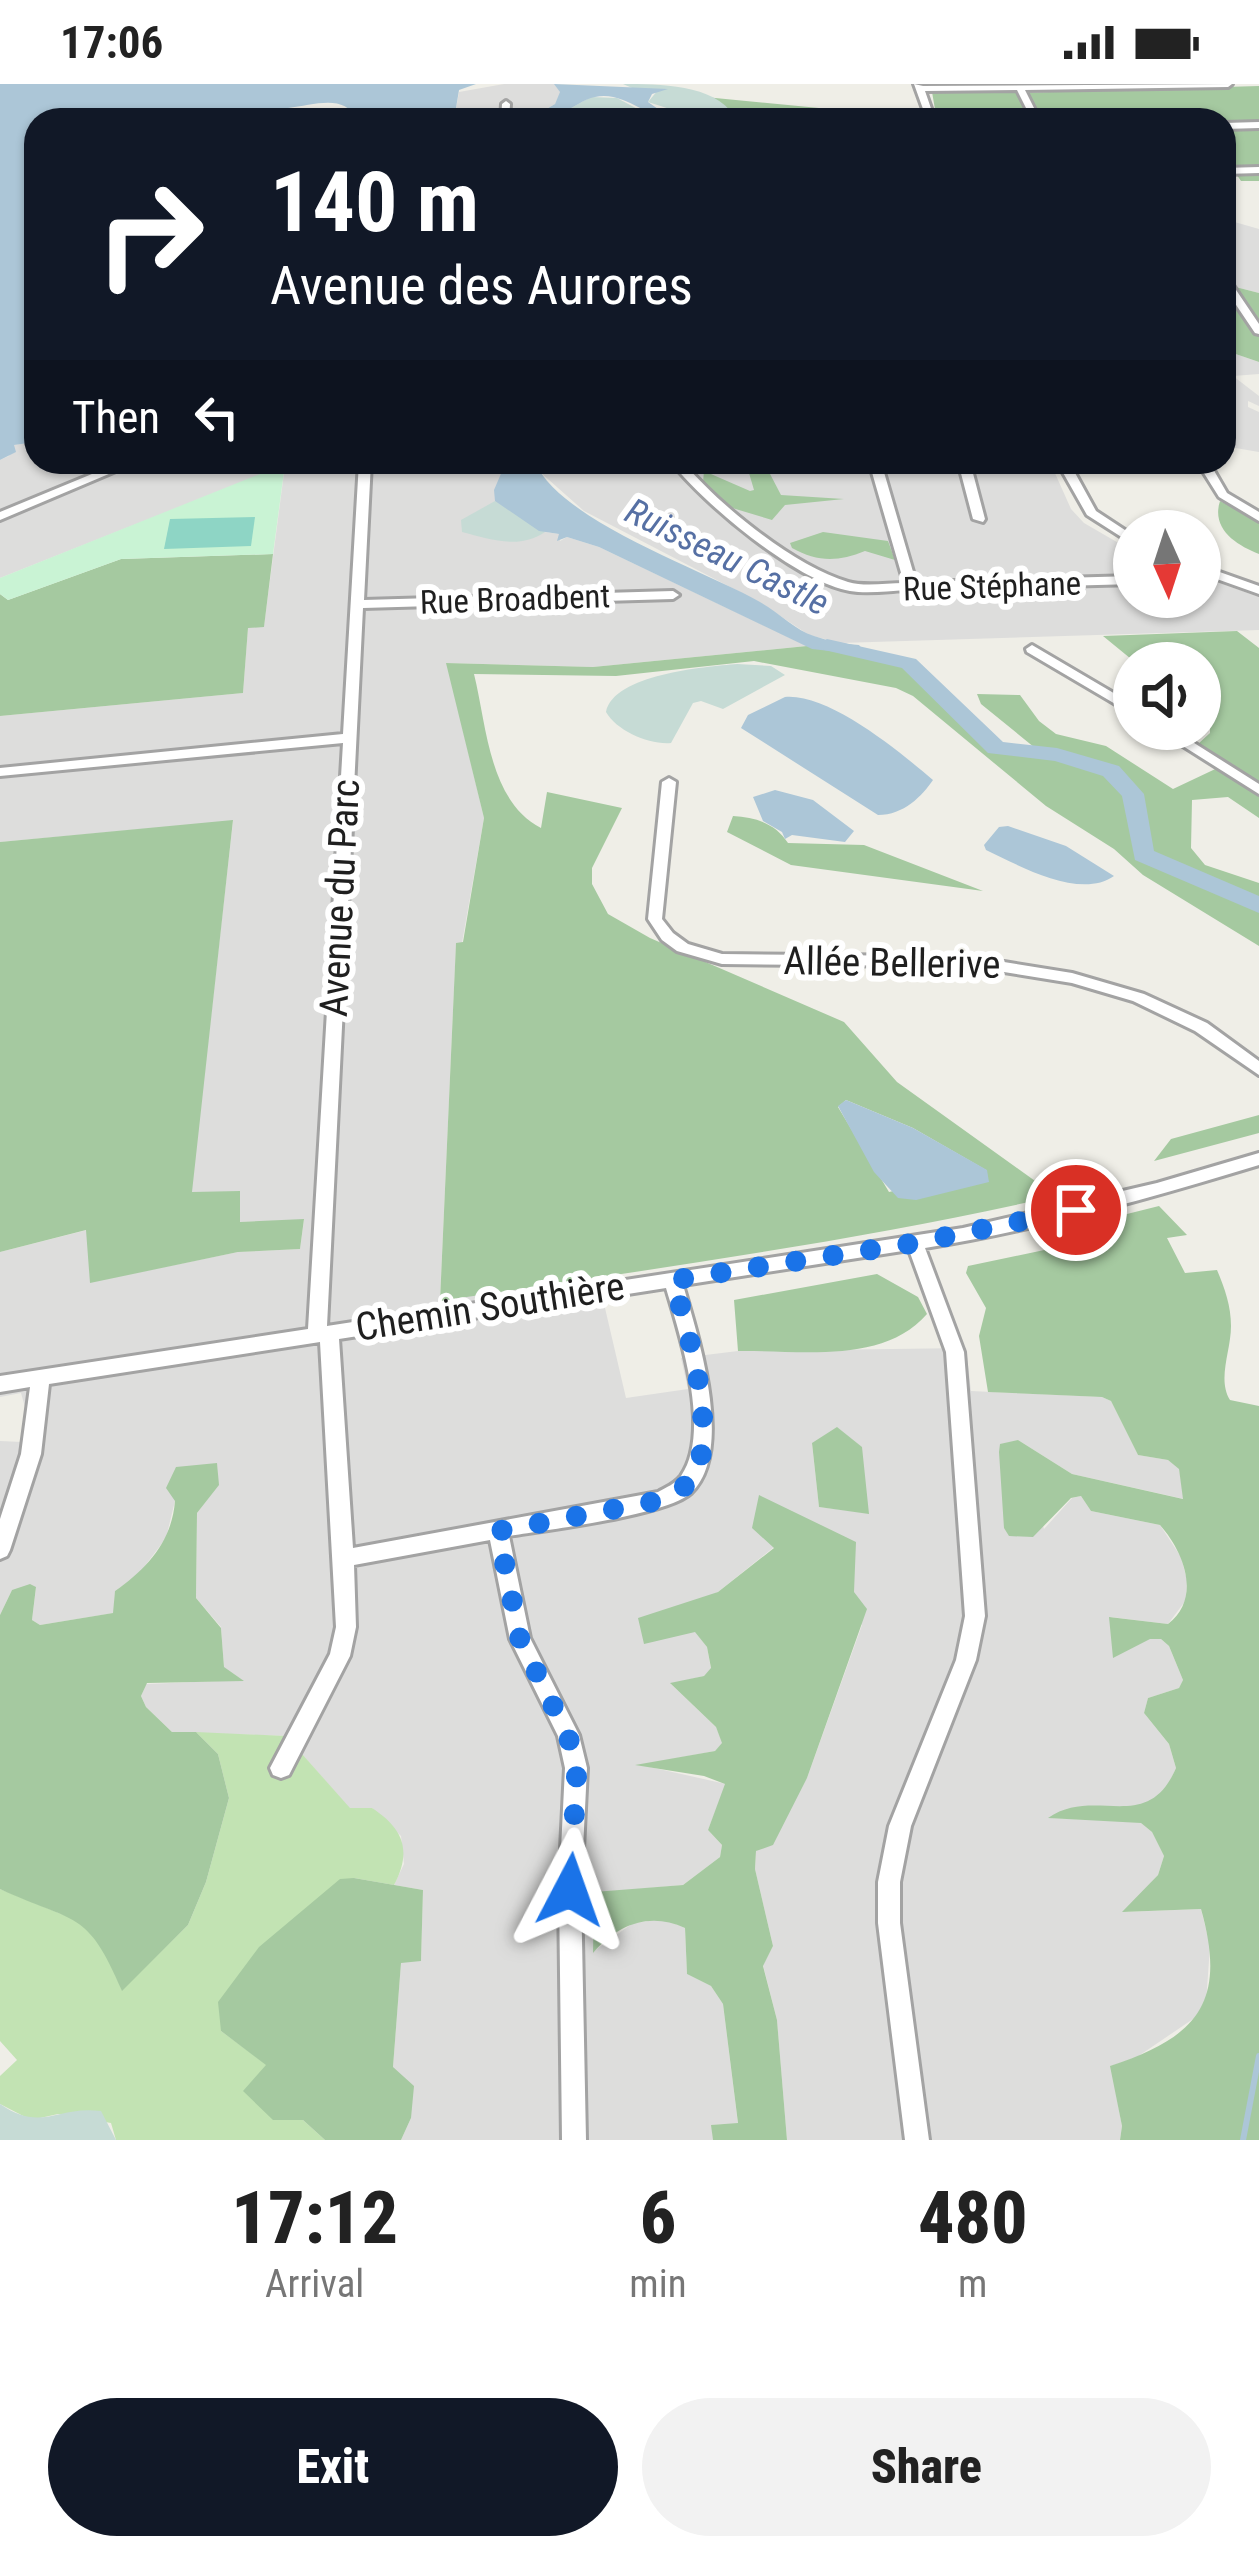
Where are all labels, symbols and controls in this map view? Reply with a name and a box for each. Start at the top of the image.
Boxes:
text: 17:06 [60,16,163,69]
text: 140 m [270,153,479,252]
icon: right [72,156,228,312]
text: Avenue des Aurores [270,254,693,317]
icon: left [184,384,250,450]
text: Then [72,391,160,444]
water label: Ruisseau Castle [619,490,835,624]
north arrow [1113,510,1221,618]
map controls [1113,510,1221,750]
street label: Rue Stéphane [902,563,1082,609]
street label: Rue Broadbent [419,576,611,622]
button: sound [1113,642,1221,750]
street label: Avenue du Parc [311,778,369,1018]
street label: Allée Bellerive [783,938,1001,988]
pin [1025,1159,1127,1261]
icon: arrive [1043,1177,1109,1243]
street label: Chemin Southière [352,1263,628,1351]
position arrow [507,1827,633,1953]
text: 17:12 [231,2176,398,2261]
text: 6 [640,2176,676,2261]
text: 480 [918,2176,1028,2261]
text: Arrival [265,2261,364,2307]
text: min [629,2261,687,2307]
text: m [958,2261,987,2307]
button: Exit [48,2398,618,2536]
button: Share [642,2398,1211,2536]

